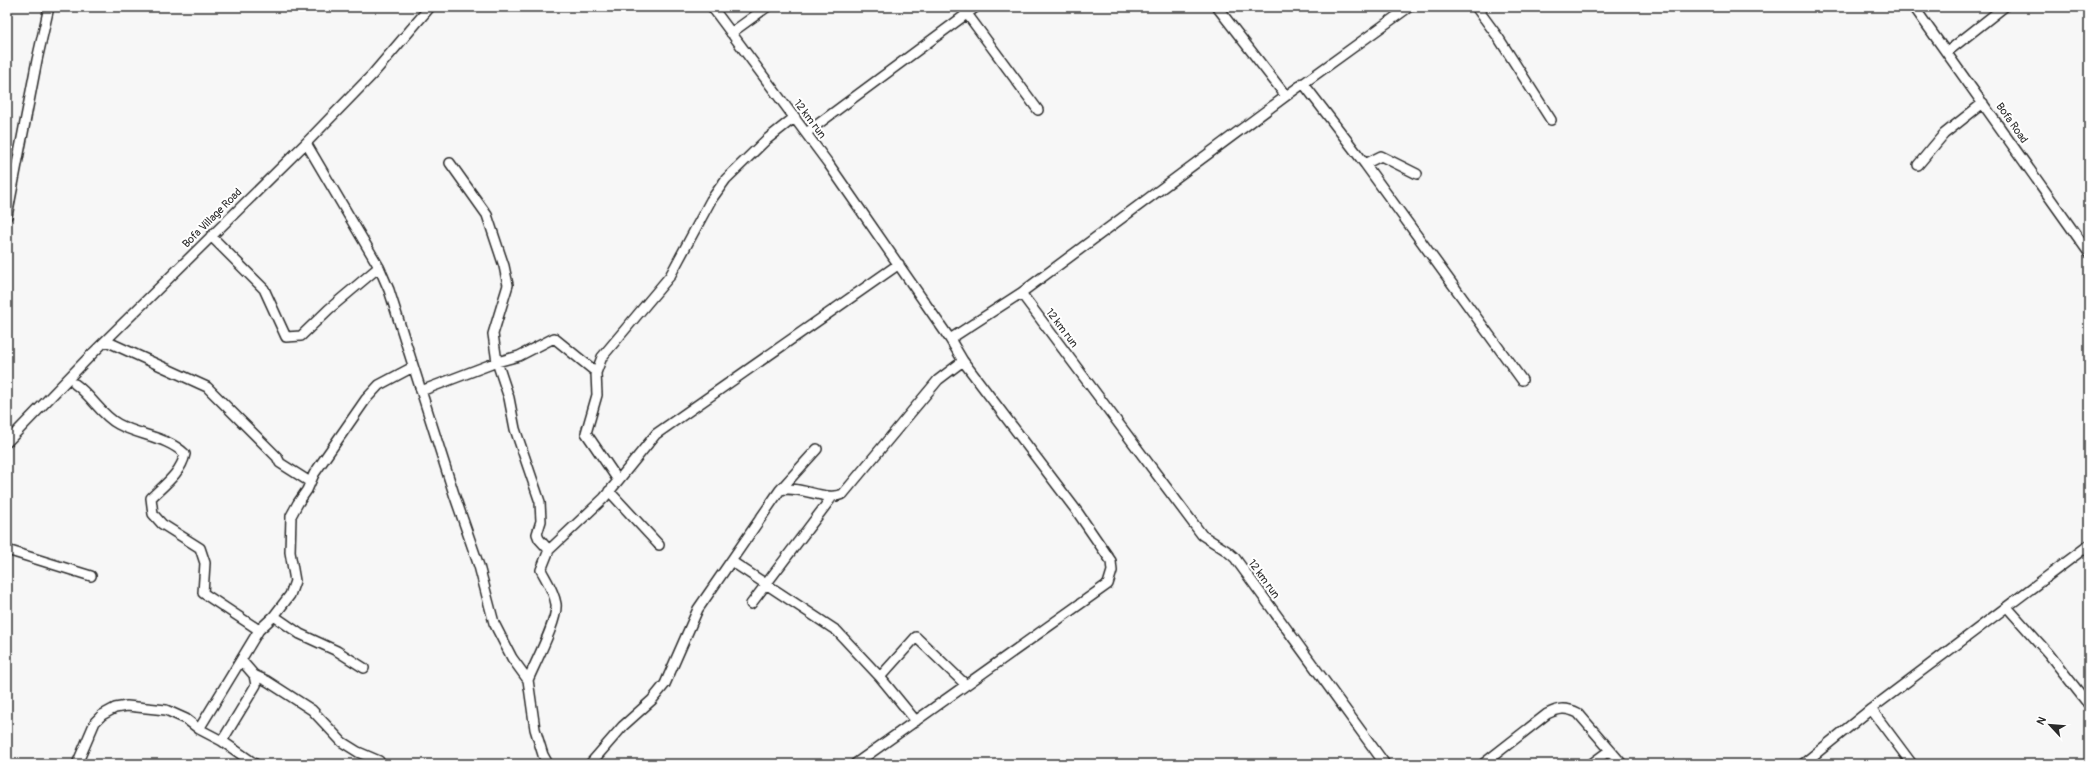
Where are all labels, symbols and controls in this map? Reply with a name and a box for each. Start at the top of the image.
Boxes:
street label: 12 km run [791,97,829,141]
street label: Bofa Road [1993,100,2031,146]
street label: Bofa Village Road [180,186,244,250]
street label: 12 km run [1043,306,1081,350]
street label: 12 km run [1245,557,1283,601]
north arrow [2030,705,2070,745]
text: N [2034,714,2049,727]

